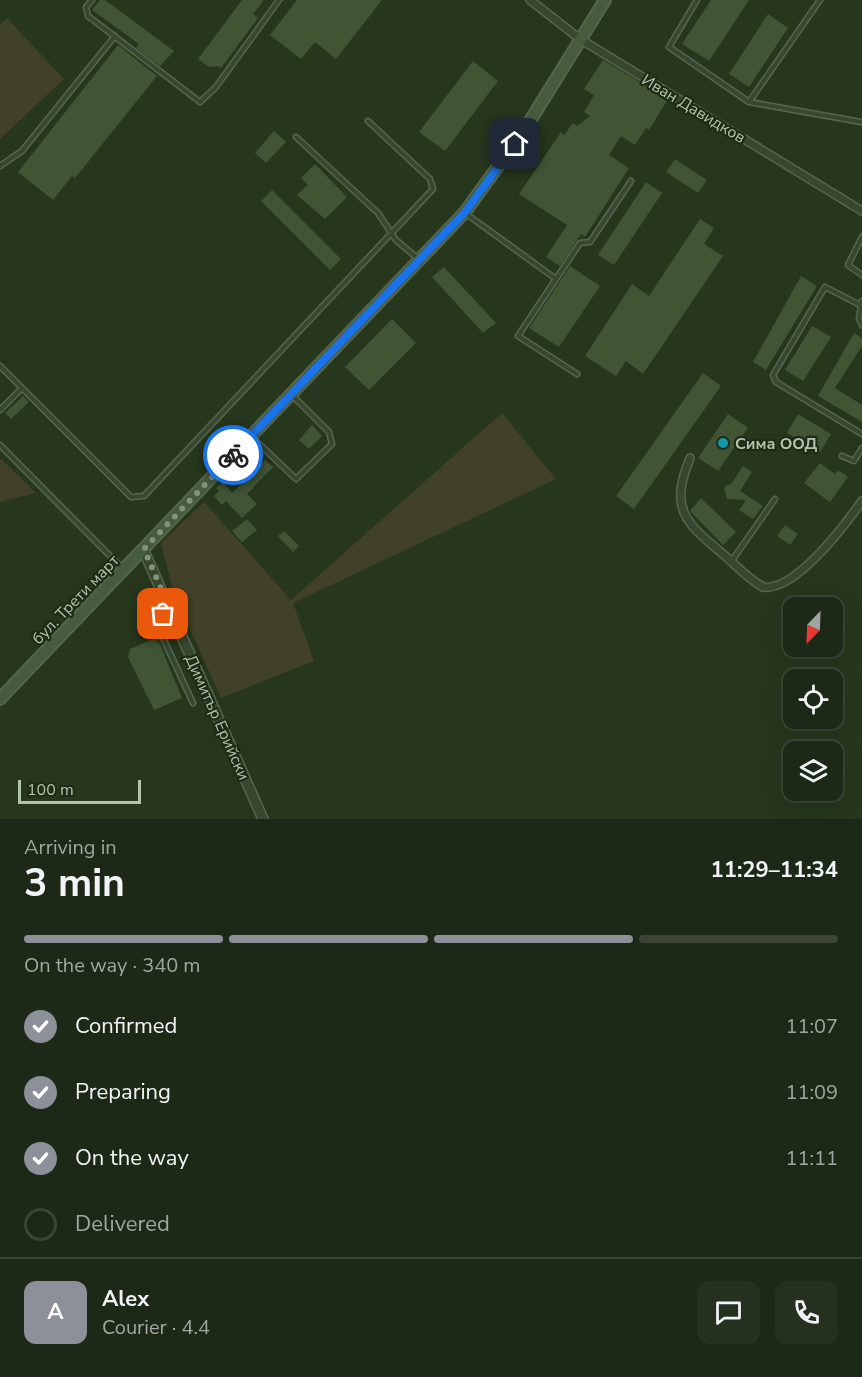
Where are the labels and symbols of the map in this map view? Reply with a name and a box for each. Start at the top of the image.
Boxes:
street label: Иван Давидков [637,69,750,149]
pin [489,118,540,169]
courier [203,425,263,485]
place label: Сима ООД [735,433,818,455]
marker: Сима ООД [716,436,730,450]
street label: бул. Трети март [27,549,125,649]
pin [137,588,188,639]
north arrow [783,597,843,657]
street label: Димитър Ерийски [180,651,255,784]
scale bar [18,777,141,804]

